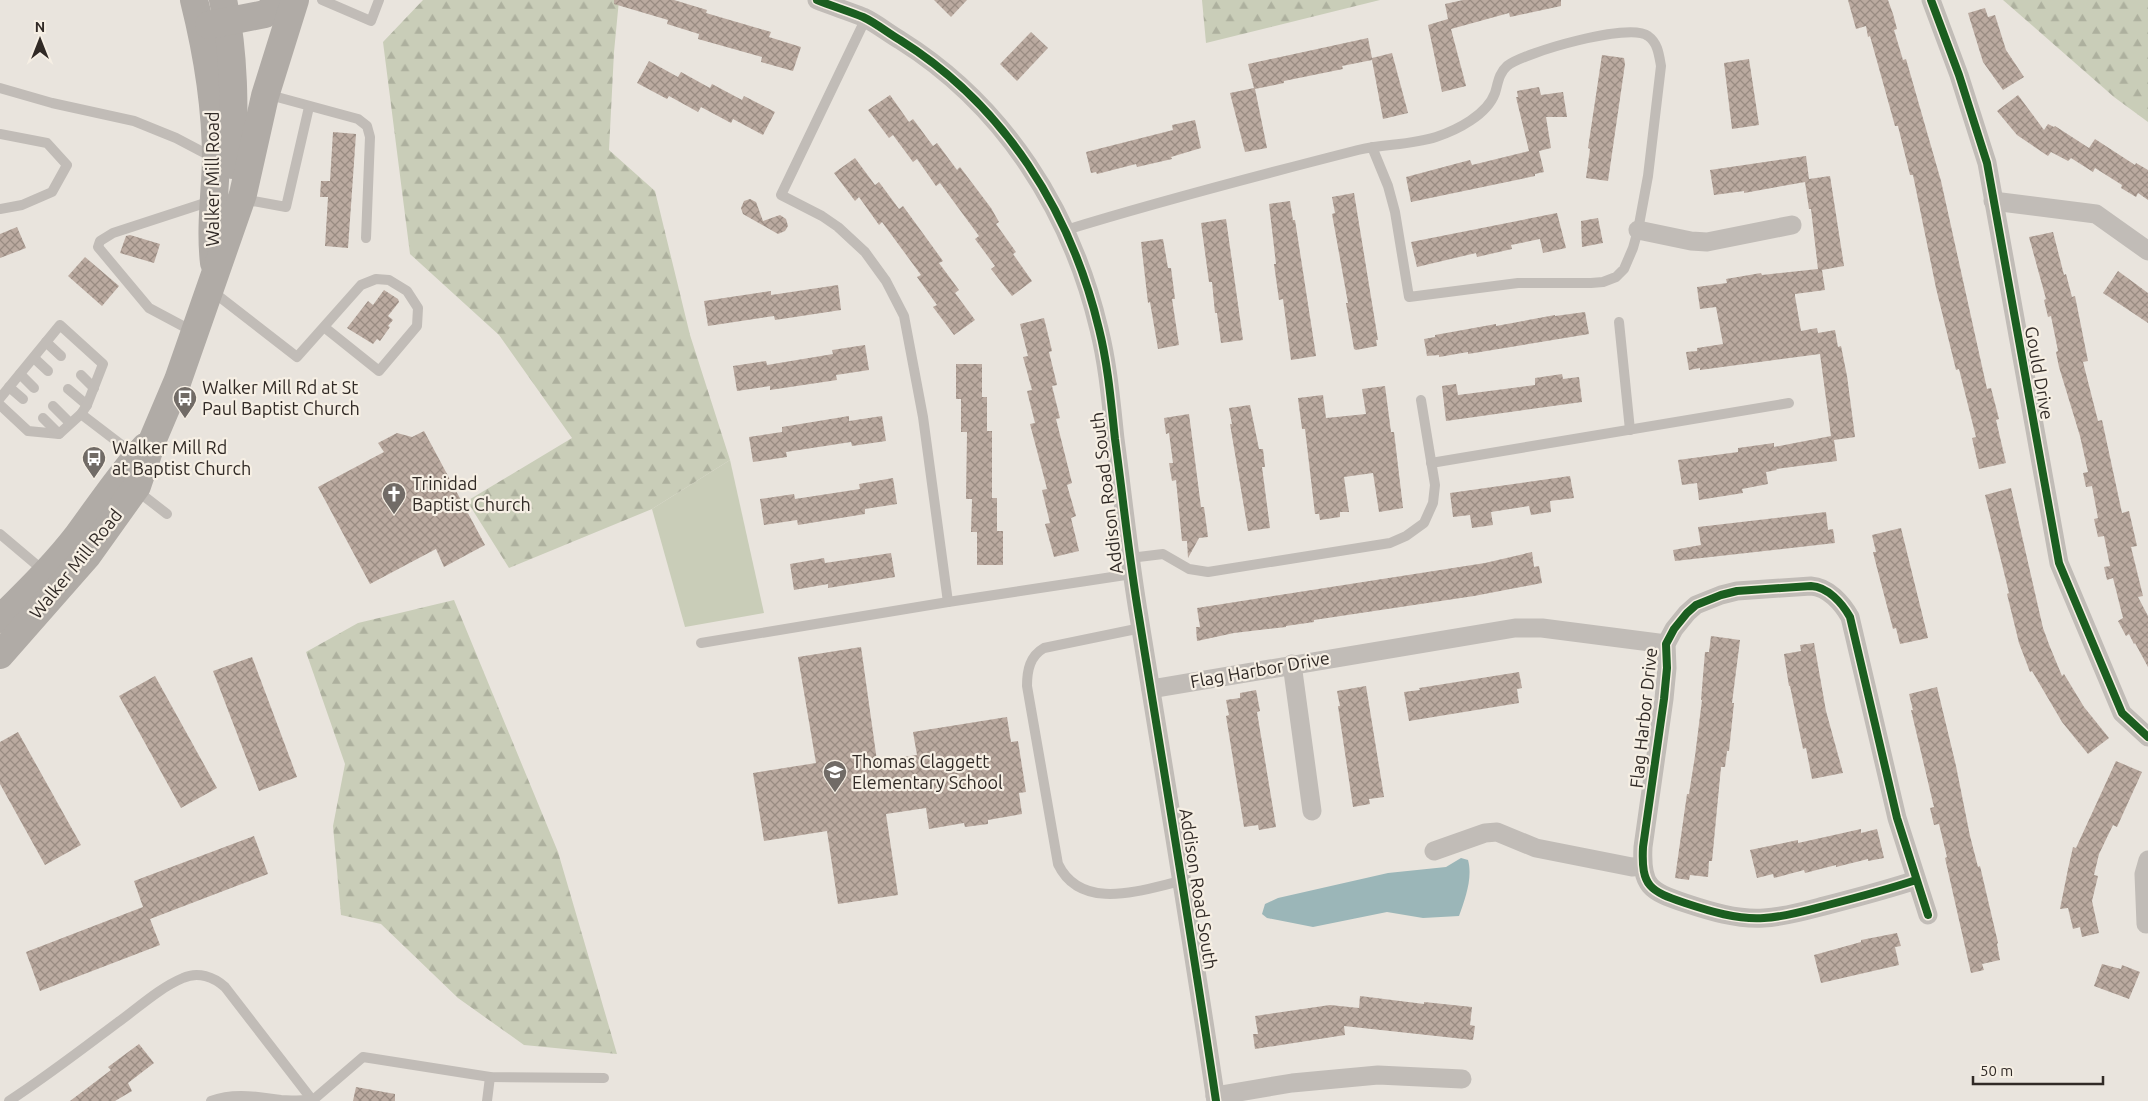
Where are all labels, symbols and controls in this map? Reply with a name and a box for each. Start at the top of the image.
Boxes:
north arrow [15,15,65,65]
text: N [35,19,45,35]
street label: Walker Mill Road [202,112,222,246]
street label: Gould Drive [2022,324,2058,421]
place label: Walker Mill Rd at St Paul Baptist Church [202,377,360,418]
bus stop icon: Walker Mill Rd at St Paul Baptist Church [172,385,198,419]
street label: Addison Road South [1086,411,1126,575]
place label: Walker Mill Rd at Baptist Church [112,437,251,478]
bus stop icon: Walker Mill Rd at Baptist Church [81,445,107,479]
place label: Trinidad Baptist Church [412,473,531,514]
church icon: Trinidad Baptist Church [381,481,407,515]
street label: Walker Mill Road [25,505,125,622]
street label: Flag Harbor Drive [1189,647,1331,691]
street label: Flag Harbor Drive [1626,647,1660,789]
place label: Thomas Claggett Elementary School [852,751,1003,792]
school or university icon: Thomas Claggett Elementary School [822,759,848,793]
street label: Addison Road South [1176,807,1222,971]
scale bar [1973,1054,2103,1086]
text: 50 m [1980,1062,2013,1079]

